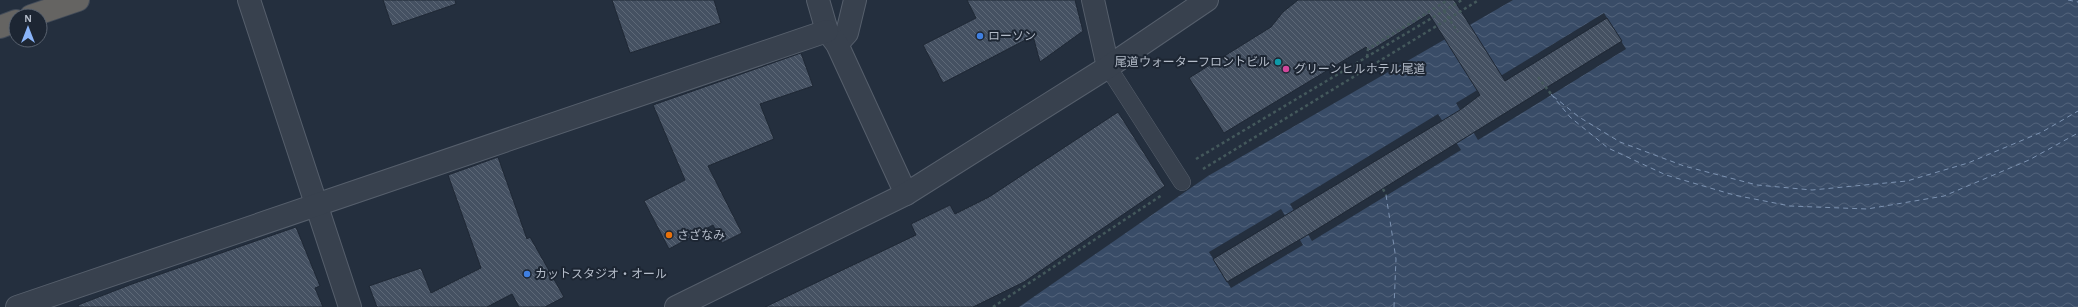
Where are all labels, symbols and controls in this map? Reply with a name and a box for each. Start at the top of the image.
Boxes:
north arrow [8,8,48,48]
text: N [24,13,32,24]
place label: ローソン [988,30,1036,42]
marker: ローソン [975,31,985,41]
place label: 尾道ウォーターフロントビル [1115,55,1270,68]
marker: 尾道ウォーターフロントビル [1273,57,1283,67]
place label: グリーンヒルホテル尾道 [1294,62,1425,75]
marker: グリーンヒルホテル尾道 [1281,64,1291,74]
place label: さざなみ [677,228,725,241]
marker: さざなみ [664,230,674,240]
place label: カットスタジオ・オール [535,268,667,280]
marker: カットスタジオ・オール [522,269,532,279]

